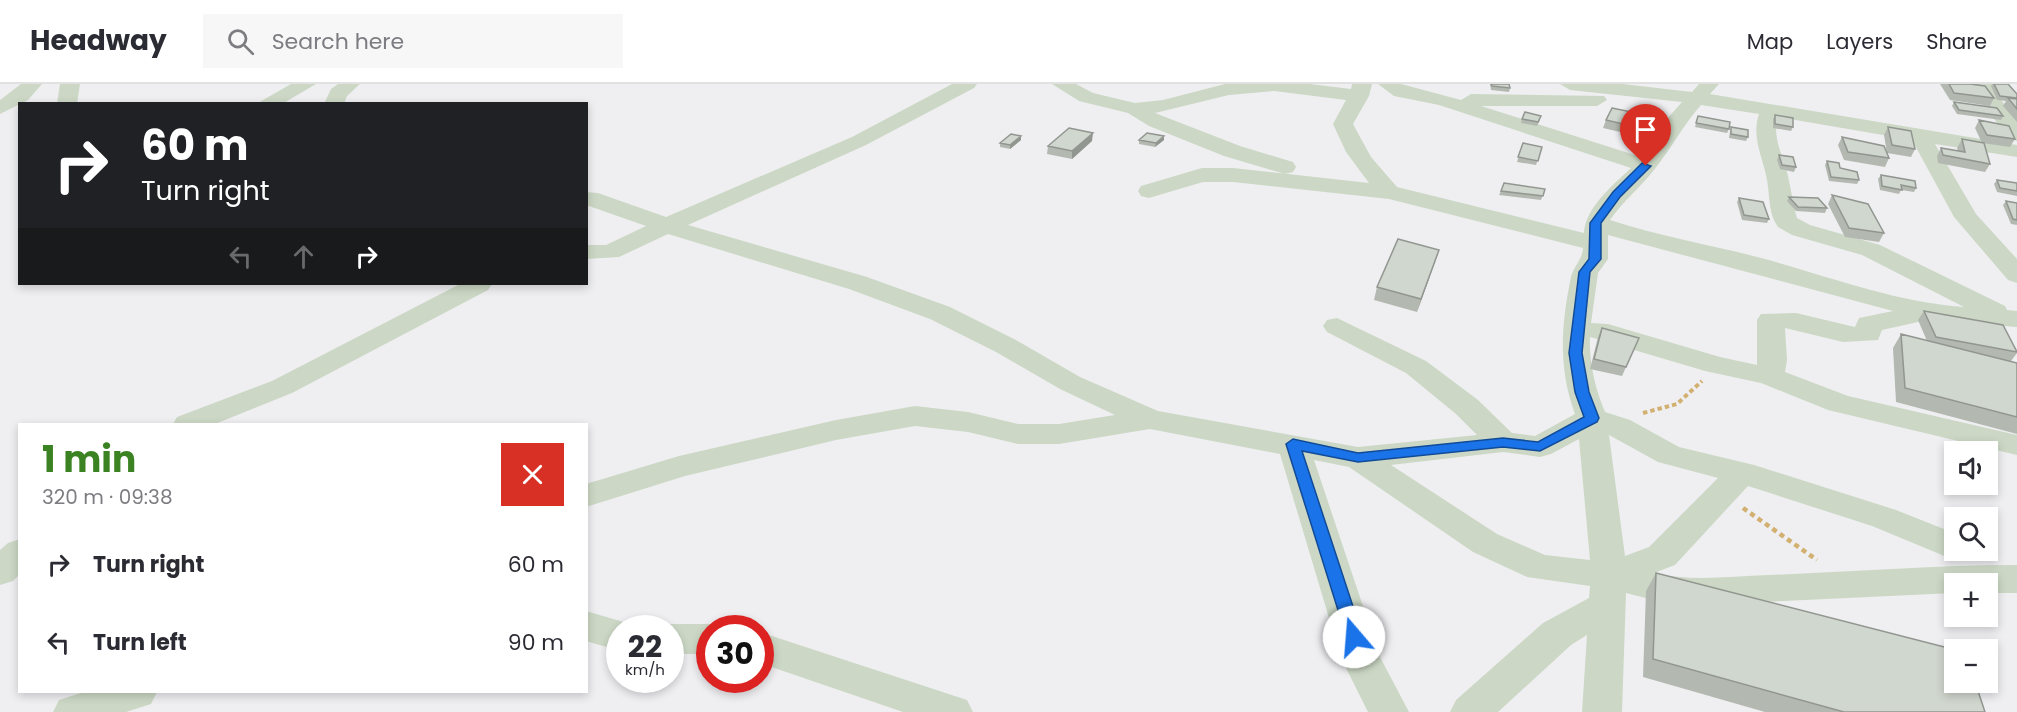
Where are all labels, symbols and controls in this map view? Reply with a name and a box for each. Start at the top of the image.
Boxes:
search box [203,14,623,68]
text: Headway [30,21,167,60]
icon: search [224,25,257,58]
text: Search here [272,26,404,57]
text: Map [1747,27,1793,56]
text: Layers [1826,27,1893,56]
text: Share [1926,27,1987,56]
pin [1620,104,1671,166]
icon: arrive [1629,113,1662,146]
text: 60 m [141,116,249,175]
icon: right [42,126,120,204]
text: Turn right [141,172,270,209]
icon: left [224,240,257,273]
icon: ahead [287,240,320,273]
icon: right [350,240,383,273]
text: 1 min [42,434,136,485]
map controls [1944,441,1998,693]
button: sound [1944,441,1998,495]
button: close [501,443,564,506]
text: 320 m · 09:38 [42,483,173,511]
button: search [1944,507,1998,561]
icon: right [42,548,75,581]
text: Turn right [93,549,204,580]
text: 60 m [508,549,564,580]
button: + [1944,573,1998,627]
position arrow [1322,605,1386,669]
speed limit sign: 30 [696,615,774,693]
text: 22 [628,625,662,668]
icon: left [42,626,75,659]
text: Turn left [93,627,187,658]
text: 90 m [508,627,564,658]
button: − [1944,639,1998,693]
text: km/h [625,659,665,680]

